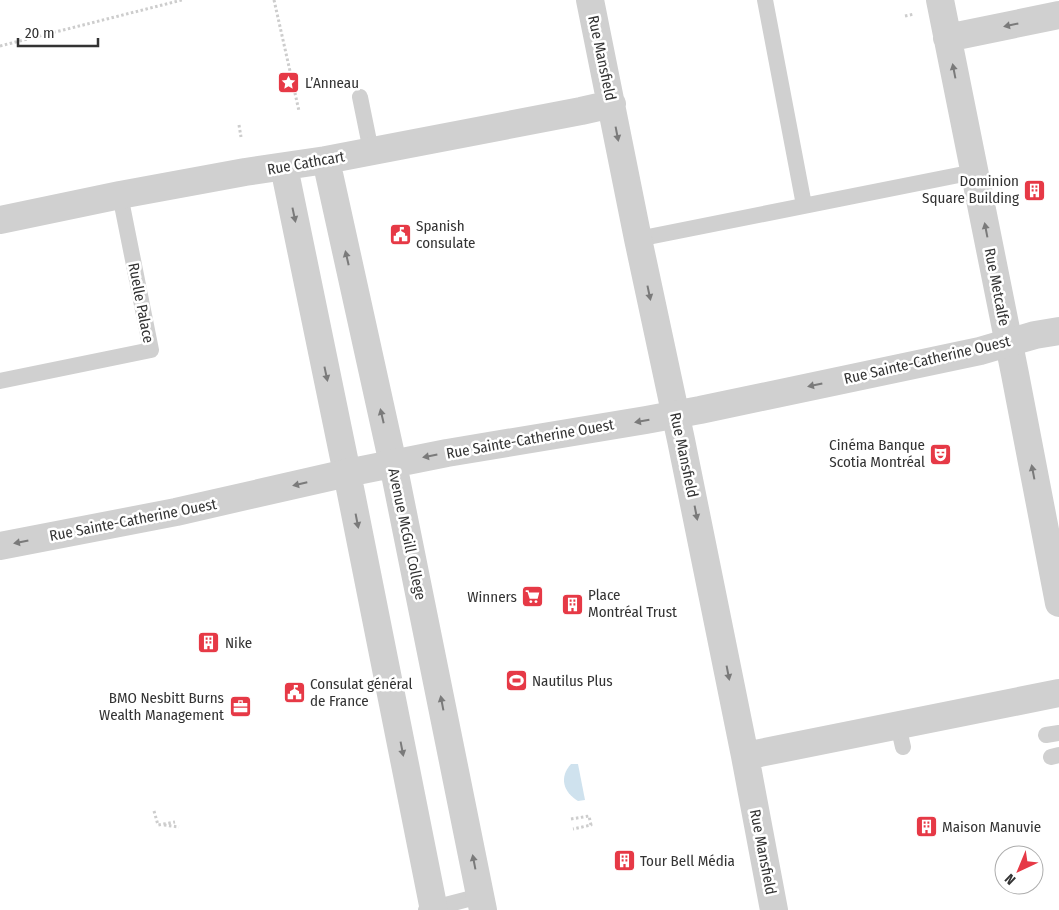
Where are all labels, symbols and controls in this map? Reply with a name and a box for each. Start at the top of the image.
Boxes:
street label: Rue Mansfield [584,14,620,102]
scale bar [18,15,98,47]
one-way arrow [1004,21,1019,29]
text: 20 m [25,24,55,42]
one-way arrow [950,63,958,79]
place icon: L’Anneau [277,71,301,95]
place label: L’Anneau [305,74,359,92]
one-way arrow [614,126,622,142]
street label: Rue Cathcart [266,147,346,179]
place label: Dominion Square Building [922,172,1019,207]
building icon: Dominion Square Building [1023,178,1047,202]
one-way arrow [290,207,298,222]
place label: Spanish consulate [416,217,476,252]
public building icon: Spanish consulate [388,223,412,247]
one-way arrow [982,223,990,238]
street label: Rue Metcalfe [981,247,1013,327]
one-way arrow [343,250,351,265]
street label: Ruelle Palace [124,261,158,345]
one-way arrow [646,285,654,301]
street label: Rue Sainte-Catherine Ouest [842,332,1012,388]
one-way arrow [323,366,331,382]
one-way arrow [807,382,823,390]
one-way arrow [378,409,386,424]
street label: Rue Mansfield [666,411,702,499]
street label: Rue Sainte-Catherine Ouest [445,415,615,463]
one-way arrow [633,417,649,425]
place label: Cinéma Banque Scotia Montréal [829,436,925,471]
theatre icon: Cinéma Banque Scotia Montréal [929,442,953,466]
one-way arrow [421,453,437,461]
one-way arrow [1029,464,1037,480]
street label: Avenue McGill College [384,466,430,602]
one-way arrow [292,480,307,488]
street label: Rue Sainte-Catherine Ouest [48,495,218,545]
one-way arrow [692,506,700,522]
one-way arrow [354,513,362,529]
one-way arrow [13,538,29,546]
supermarket icon: Winners [521,585,545,609]
place label: Place Montréal Trust [588,586,677,621]
place label: Winners [467,588,517,606]
building icon: Place Montréal Trust [560,592,584,616]
building icon: Nike [197,631,221,655]
place label: Nike [225,634,252,652]
one-way arrow [724,665,732,681]
sports icon: Nautilus Plus [504,669,528,693]
place label: Nautilus Plus [532,672,613,690]
place label: Consulat général de France [310,675,413,710]
public building icon: Consulat général de France [282,681,306,705]
place label: BMO Nesbitt Burns Wealth Management [99,689,224,724]
one-way arrow [437,694,445,710]
office icon: BMO Nesbitt Burns Wealth Management [228,695,252,719]
one-way arrow [398,741,406,757]
street label: Rue Mansfield [746,808,780,896]
building icon: Maison Manuvie [914,815,938,839]
place label: Maison Manuvie [942,818,1041,836]
north arrow [994,845,1044,895]
building icon: Tour Bell Média [612,849,636,873]
place label: Tour Bell Média [640,852,735,870]
one-way arrow [469,854,477,870]
text: N [1001,870,1019,888]

